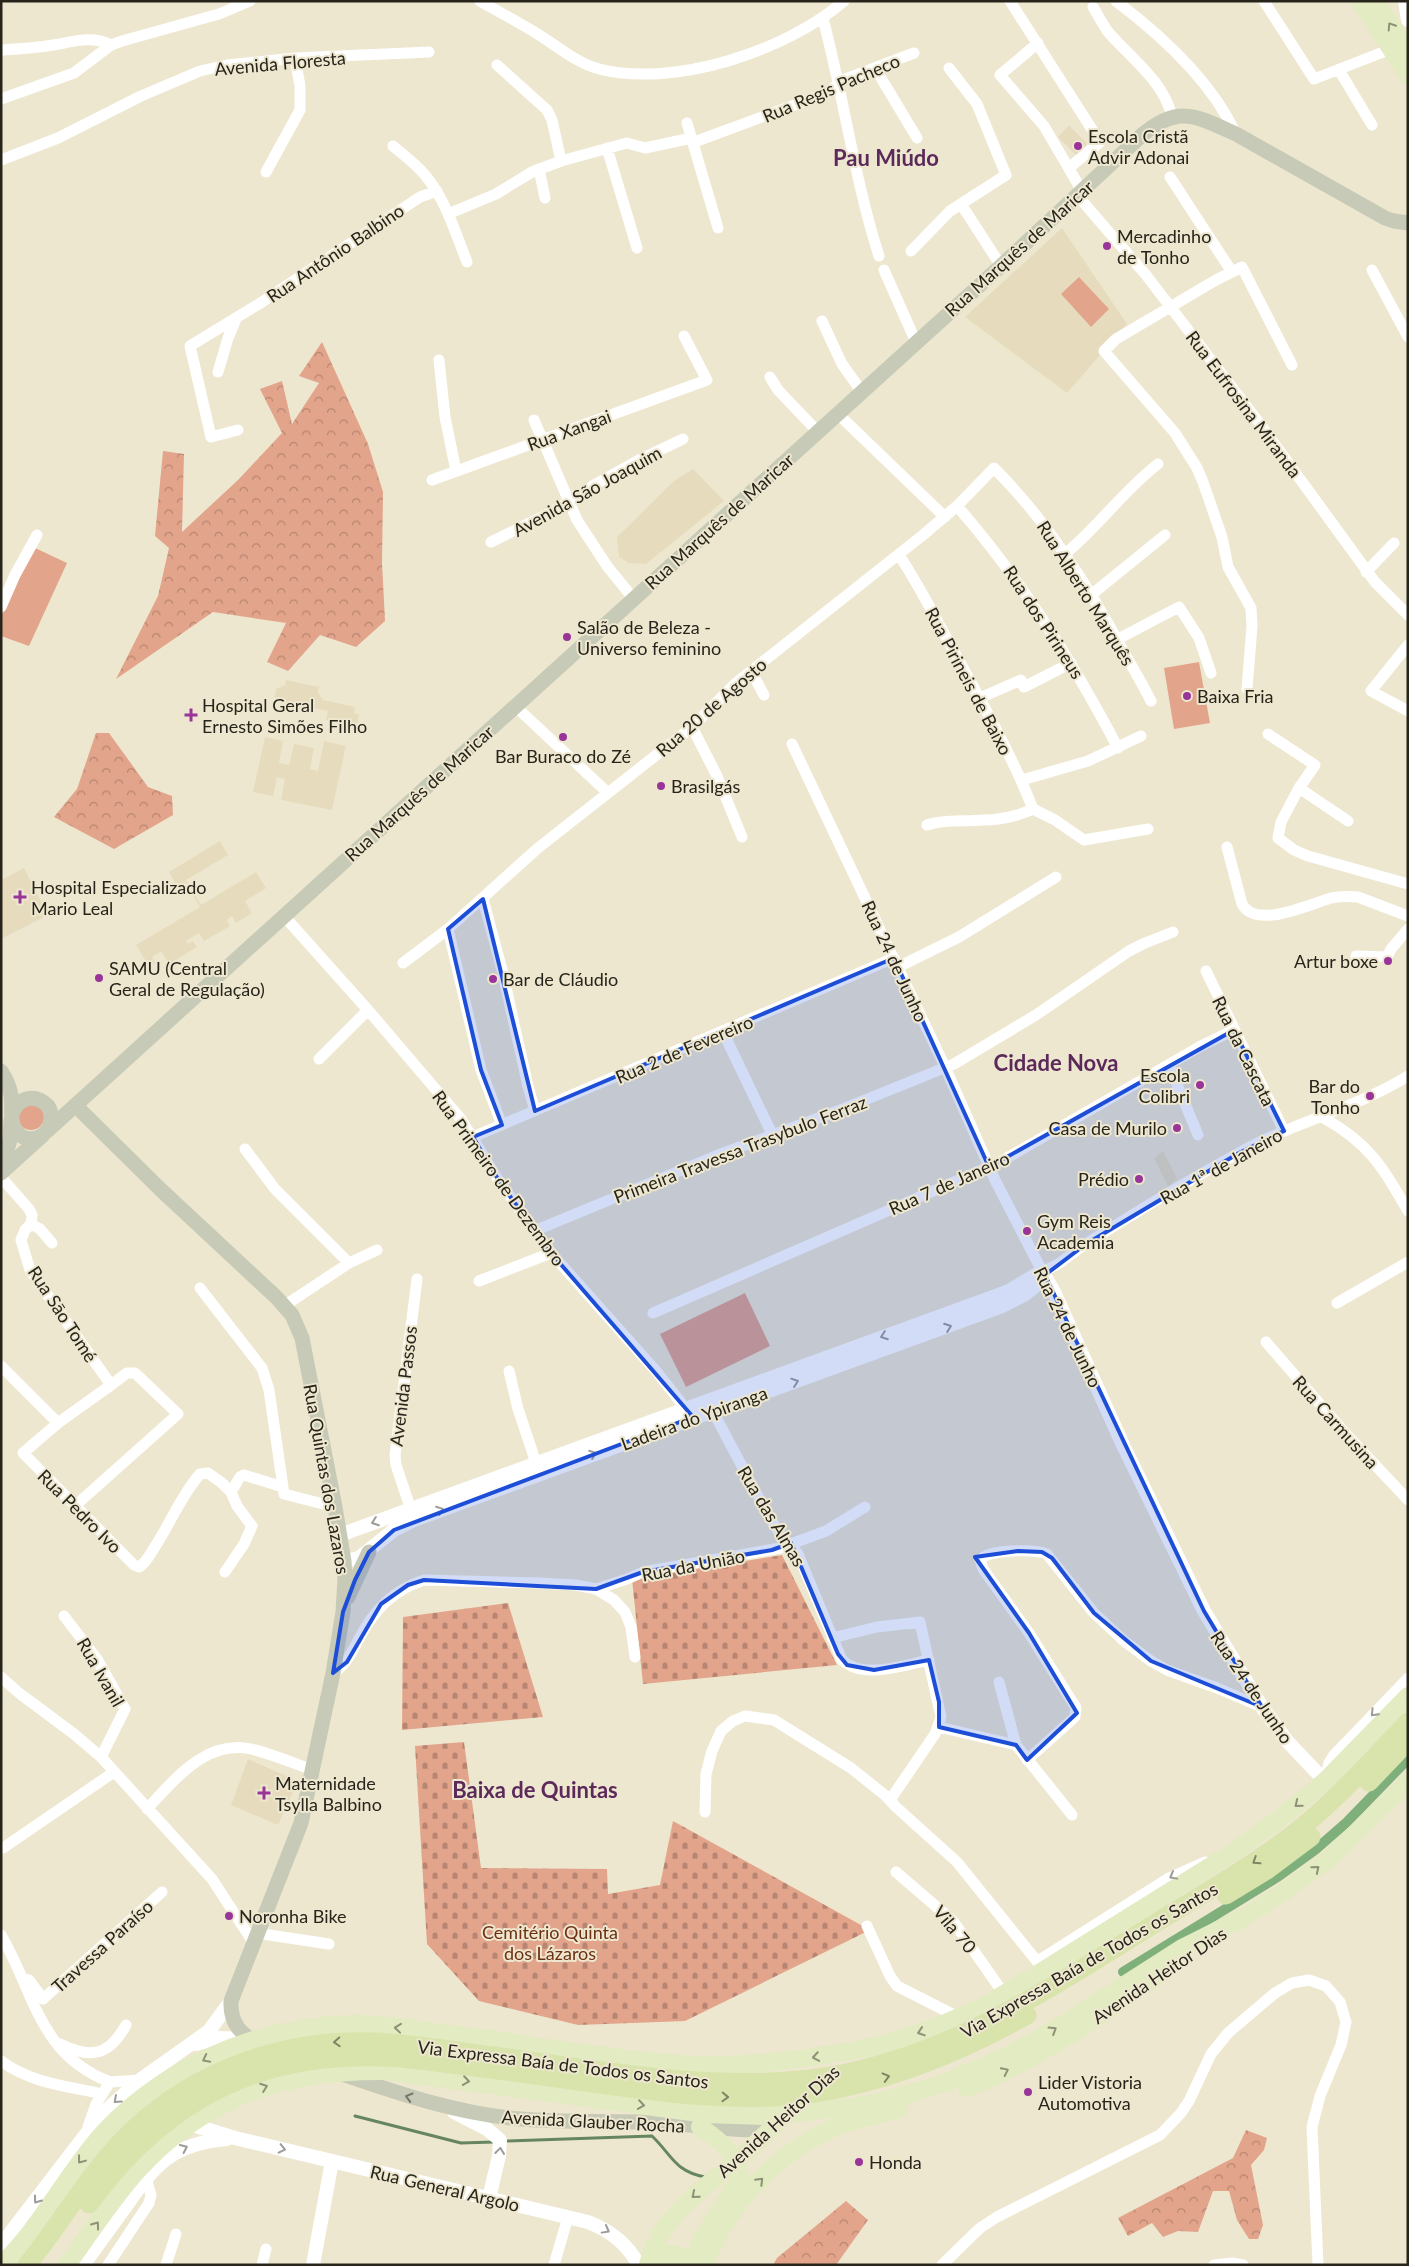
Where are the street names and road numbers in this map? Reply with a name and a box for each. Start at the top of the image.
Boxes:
street label: Avenida Floresta [214,46,346,80]
street label: Rua Regis Pacheco [759,49,903,127]
street label: Rua Marquês de Maricar [940,175,1098,321]
street label: Rua Antônio Balbino [262,199,408,307]
street label: Rua Eufrosina Miranda [1182,326,1306,482]
street label: Rua Xangai [524,405,614,455]
street label: Avenida São Joaquim [509,441,665,541]
street label: Rua Marquês de Maricar [640,448,798,594]
street label: Rua Alberto Marquês [1033,517,1140,670]
street label: Rua dos Pirineus [999,561,1089,683]
street label: Rua Pirineis de Baixo [921,603,1017,759]
street label: Rua 20 de Agosto [651,653,771,761]
street label: Rua Marquês de Maricar [340,720,498,866]
street label: Rua 24 de Junho [857,897,933,1025]
street label: Rua da Cascata [1208,992,1280,1110]
street label: Rua 2 de Fevereiro [612,1010,756,1088]
street label: Rua Primeiro de Dezembro [428,1086,570,1270]
street label: Primeira Travessa Trasybulo Ferraz [610,1090,870,1208]
street label: Rua 1ª de Janeiro [1156,1123,1286,1209]
street label: Rua 7 de Janeiro [885,1147,1013,1219]
street label: Rua Sāo Tomé [24,1262,102,1366]
street label: Rua 24 de Junho [1029,1263,1107,1391]
street label: Avenida Passos [385,1324,421,1447]
street label: Rua Carmusina [1288,1371,1384,1473]
street label: Ladeira do Ypiranga [618,1381,770,1455]
street label: Rua Quintas dos Lazaros [299,1382,355,1576]
street label: Rua das Almas [733,1462,811,1570]
street label: Rua Pedro Ivo [34,1465,126,1557]
street label: Rua da União [640,1544,746,1586]
street label: Rua 24 de Junho [1206,1626,1298,1748]
street label: Rua Ivanil [72,1634,130,1710]
street label: Via Expressa Baía de Todos os Santos [957,1877,1222,2043]
street label: Travessa Paraíso [47,1895,157,1997]
street label: Vila 70 [929,1901,981,1957]
street label: Avenida Heitor Dias [1088,1922,1231,2028]
street label: Via Expressa Baía de Todos os Santos [416,2035,710,2093]
street label: Avenida Heitor Dias [712,2060,844,2182]
street label: Avenida Glauber Rocha [501,2105,685,2137]
street label: Rua General Argolo [368,2160,522,2216]

